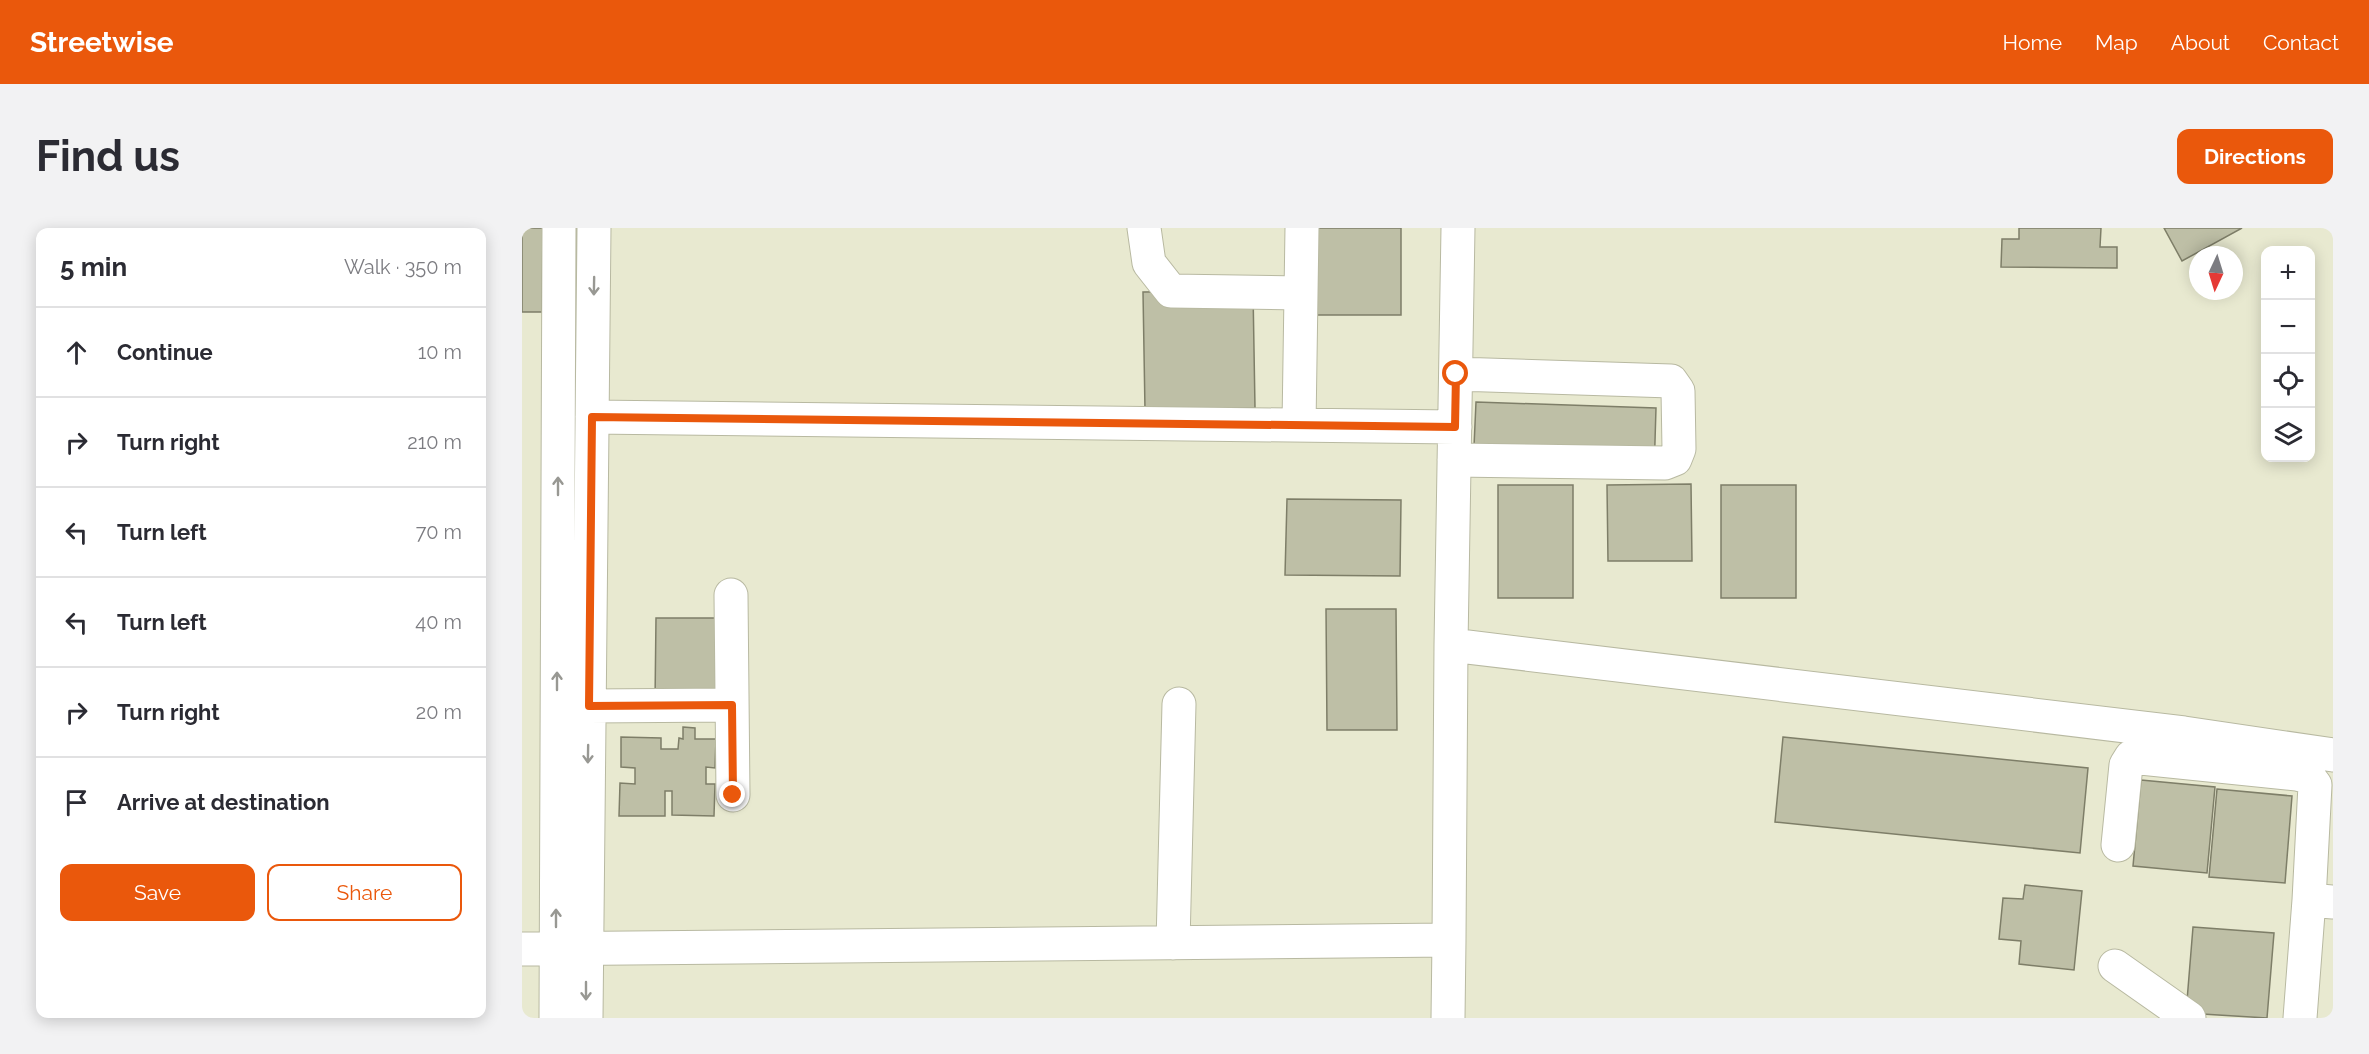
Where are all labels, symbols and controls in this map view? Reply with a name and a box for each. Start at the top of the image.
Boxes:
text: Streetwise [30,26,174,59]
text: Home [2003,30,2062,55]
text: Map [2095,30,2138,55]
text: About [2171,30,2230,55]
text: Contact [2263,30,2339,55]
button: Directions [2177,129,2333,184]
text: Find us [36,132,180,181]
north arrow [2189,246,2243,300]
map controls [2261,246,2315,462]
button: + [2261,246,2315,300]
text: 5 min [60,252,127,282]
text: Walk · 350 m [344,255,462,279]
one-way arrow [588,276,600,296]
button: − [2261,300,2315,354]
icon: ahead [60,336,93,369]
text: Continue [117,339,213,365]
text: 10 m [418,340,462,364]
button: locate [2261,354,2315,408]
route start [1442,360,1468,386]
button: layers [2261,408,2315,462]
icon: right [60,426,93,459]
text: Turn right [117,429,220,455]
text: 210 m [407,430,462,454]
one-way arrow [552,476,564,496]
icon: left [60,516,93,549]
text: Turn left [117,519,207,545]
text: 70 m [416,520,462,544]
icon: left [60,606,93,639]
text: Turn left [117,609,207,635]
text: 40 m [415,610,462,634]
one-way arrow [551,671,563,691]
icon: right [60,696,93,729]
text: Turn right [117,699,220,725]
text: 20 m [416,700,462,724]
one-way arrow [582,744,594,764]
route end [719,781,745,807]
icon: arrive [60,786,93,819]
text: Arrive at destination [117,789,330,815]
button: Save [60,864,255,921]
button: Share [267,864,462,921]
one-way arrow [550,908,562,928]
one-way arrow [580,981,592,1001]

